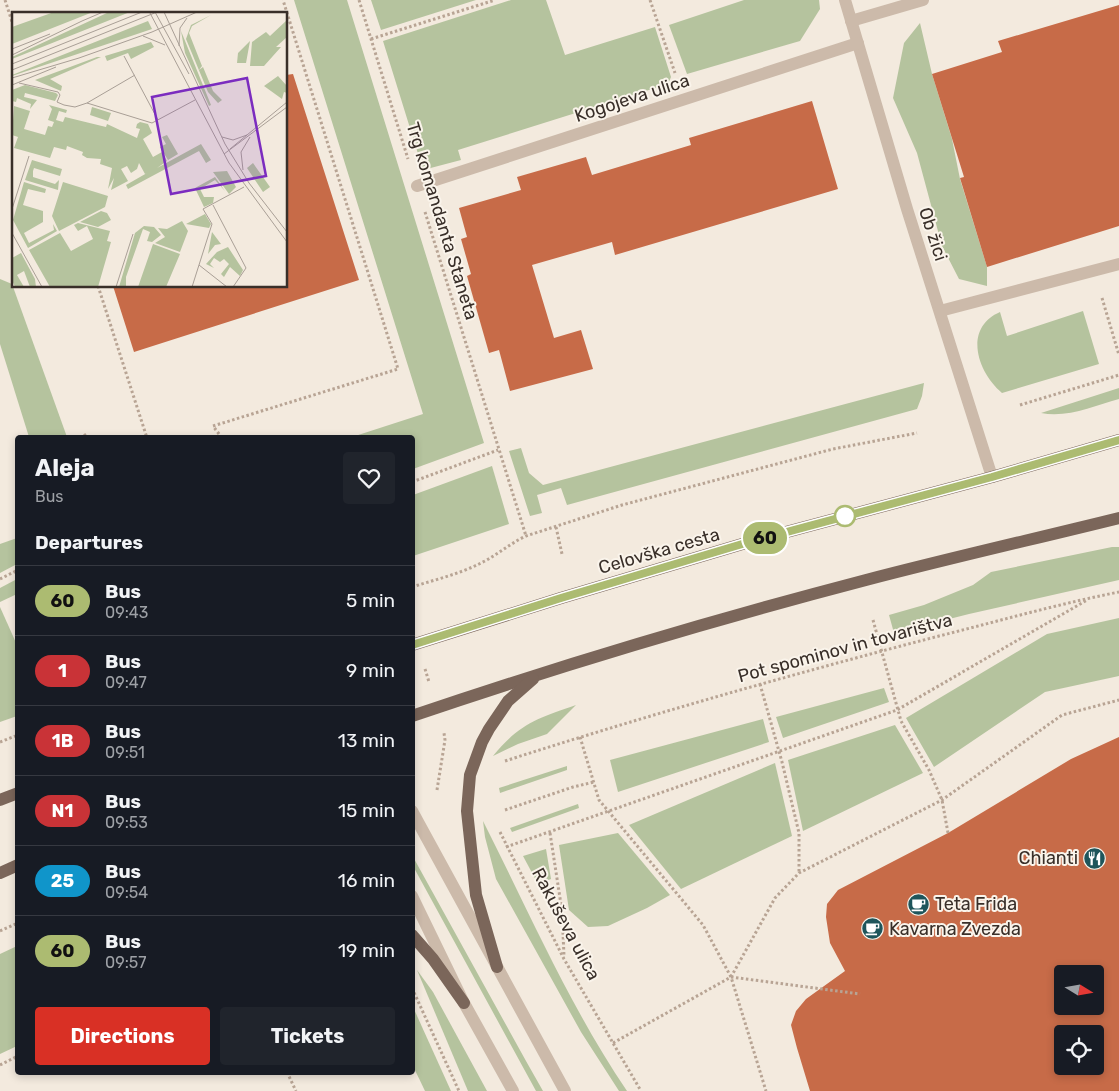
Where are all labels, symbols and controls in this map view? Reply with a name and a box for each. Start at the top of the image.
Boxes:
inset map [12,12,288,288]
street label: Kogojeva ulica [572,69,692,127]
street label: Trg komandanta Staneta [401,119,483,323]
street label: Ob žici [914,204,952,264]
button: heart [343,452,395,504]
text: Aleja [35,454,95,482]
text: Bus [35,487,63,506]
unlabelled marker [834,505,856,527]
line badge: 60 [742,522,788,554]
street label: Celovška cesta [596,523,722,579]
text: 60 [753,527,777,549]
text: Departures [35,531,143,554]
text: Bus [105,580,141,603]
text: 5 min [346,589,395,612]
text: 60 [51,590,74,612]
text: 09:43 [105,603,148,622]
street label: Pot spominov in tovarištva [735,609,955,687]
text: Bus [105,650,141,673]
text: 9 min [346,659,395,682]
text: 1 [58,660,67,682]
text: 09:47 [105,673,147,692]
text: Bus [105,720,141,743]
text: 13 min [338,729,395,752]
text: 1B [52,730,73,752]
text: 09:51 [105,743,145,762]
text: Bus [105,790,141,813]
text: 15 min [338,799,395,822]
text: N1 [52,800,73,822]
text: 09:53 [105,813,148,832]
restaurant icon: Chianti [1082,846,1106,870]
place label: Chianti [1019,847,1078,869]
text: Bus [105,860,141,883]
street label: Rakuševa ulica [527,864,605,984]
text: 16 min [338,869,395,892]
text: 25 [51,870,74,892]
text: 09:54 [105,883,148,902]
cafe icon: Teta Frida [907,892,931,916]
place label: Teta Frida [935,893,1017,915]
cafe icon: Kavarna Zvezda [861,917,885,941]
place label: Kavarna Zvezda [889,918,1021,940]
text: Bus [105,930,141,953]
text: 19 min [338,939,395,962]
text: 60 [51,940,74,962]
text: 09:57 [105,953,146,972]
north arrow [1054,965,1104,1015]
map controls [1054,965,1104,1075]
button: Directions [35,1007,210,1065]
button: Tickets [220,1007,395,1065]
button: locate [1054,1025,1104,1075]

